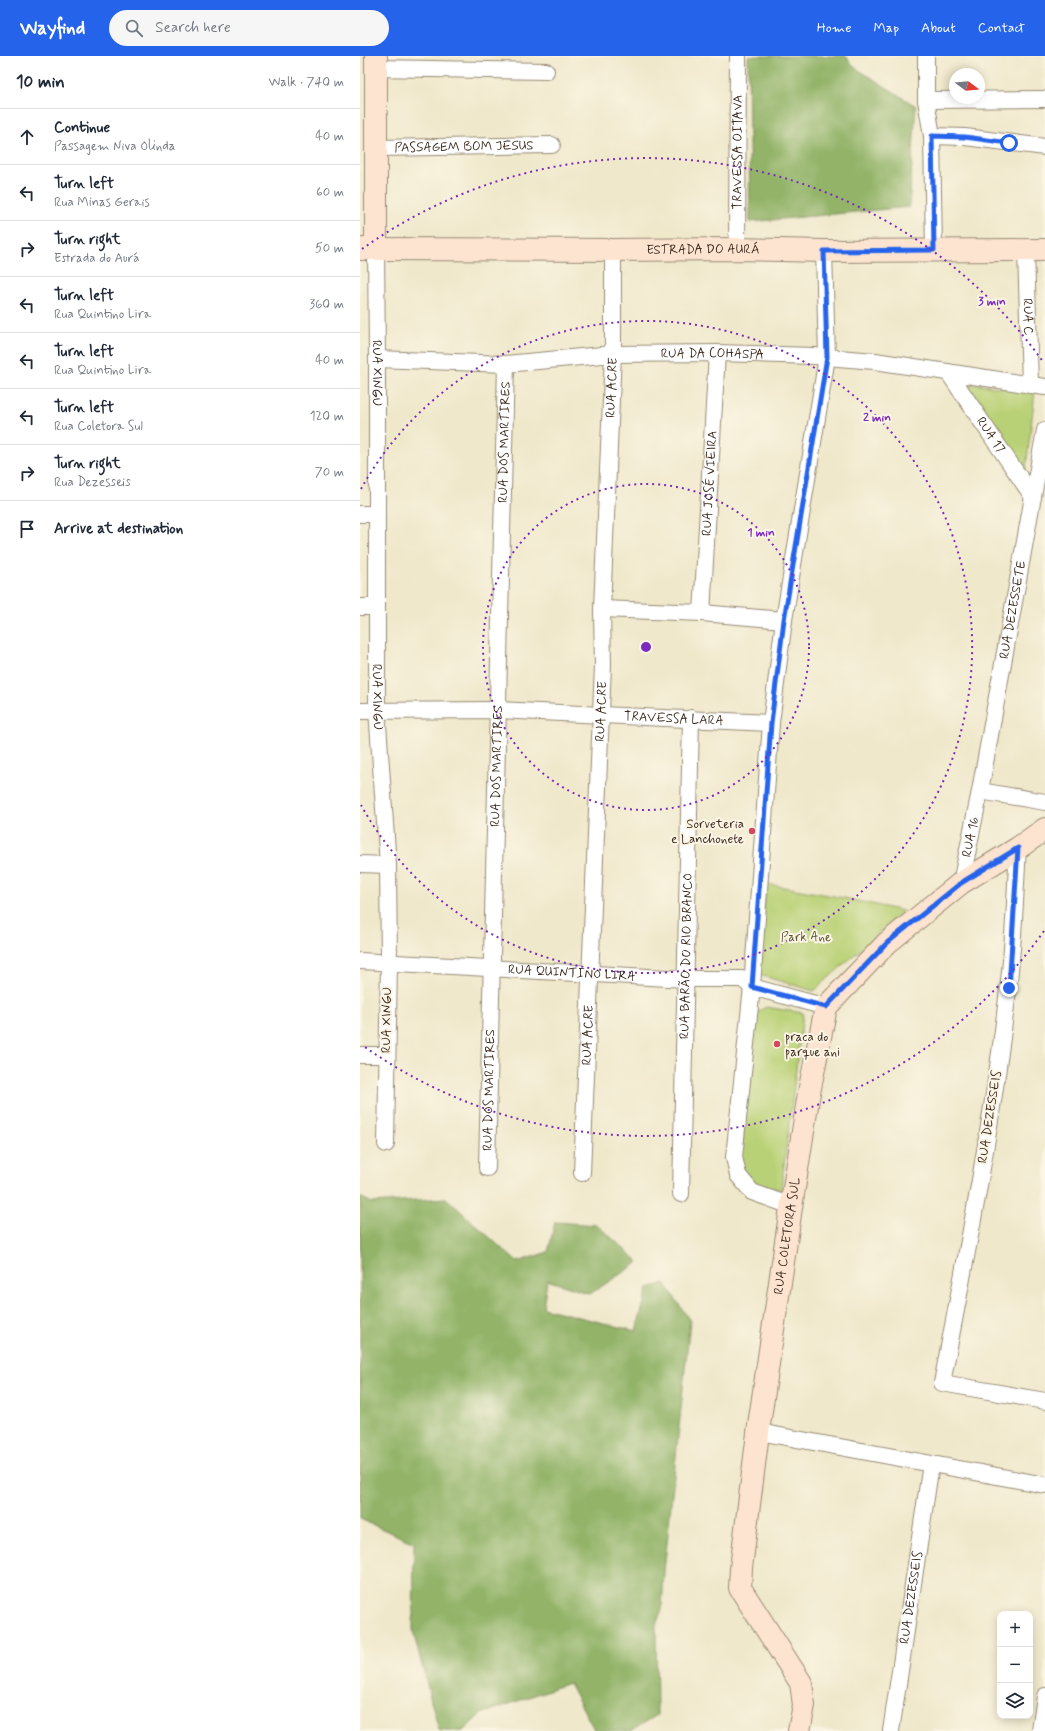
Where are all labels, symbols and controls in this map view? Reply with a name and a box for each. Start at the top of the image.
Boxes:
search box [109,10,389,46]
text: Wayfind [20,16,85,41]
icon: search [123,17,145,39]
text: Search here [155,18,231,38]
text: Home [817,19,851,37]
text: Map [873,19,899,37]
text: About [921,19,956,37]
text: Contact [978,19,1025,37]
north arrow [949,68,985,104]
text: 10 min [16,71,65,93]
text: Walk · 740 m [268,74,344,91]
street label: TRAVESSA OITAVA [729,95,746,209]
text: Continue [54,118,110,138]
icon: ahead [16,126,38,148]
text: 40 m [315,128,344,145]
route start [1000,134,1018,152]
street label: PASSAGEM BOM JESUS [394,137,534,156]
text: Passagem Niva Olinda [54,138,176,155]
text: Turn left [54,174,114,194]
icon: left [16,182,38,204]
text: 60 m [316,184,344,201]
text: Rua Minas Gerais [54,194,150,211]
text: Turn right [54,230,121,250]
icon: right [16,238,38,260]
text: 50 m [315,240,344,257]
street label: ESTRADA DO AURÁ [646,240,760,258]
text: Estrada do Aurá [54,250,140,267]
text: Turn left [54,286,114,306]
icon: left [16,294,38,316]
text: 3 min [978,294,1006,310]
text: 360 m [309,296,344,313]
street label: RUA C [1019,298,1037,336]
text: Rua Quintino Lira [54,306,151,323]
street label: RUA XINGU [368,340,386,406]
text: Turn left [54,342,114,362]
street label: RUA DA COHASPA [661,344,764,363]
icon: left [16,350,38,372]
text: 40 m [315,352,344,369]
street label: RUA ACRE [602,357,621,418]
text: Rua Quintino Lira [54,362,151,379]
street label: RUA DOS MARTIRES [494,381,514,503]
text: Turn left [54,398,114,418]
icon: left [16,406,38,428]
text: 120 m [310,408,344,425]
text: 2 min [863,410,891,426]
street label: RUA 17 [972,413,1009,457]
text: Rua Coletora Sul [54,418,143,435]
street label: RUA JOSÉ VIEIRA [698,430,721,536]
text: Turn right [54,454,121,474]
icon: right [16,462,38,484]
text: 70 m [315,464,344,481]
text: Rua Dezesseis [54,474,131,491]
icon: arrive [16,518,38,540]
text: Arrive at destination [54,519,183,539]
text: 1 min [747,525,775,541]
street label: RUA DEZESSETE [995,559,1030,660]
centre of rings [639,640,653,654]
street label: RUA XINGU [369,664,387,731]
street label: RUA ACRE [591,680,611,742]
street label: RUA DOS MARTIRES [487,705,506,827]
street label: TRAVESSA LARA [624,708,724,729]
street label: RUA 16 [958,815,983,859]
place label: Sorveteria e Lanchonete [671,816,744,848]
marker: Sorveteria e Lanchonete [747,826,757,836]
street label: RUA BARÃO DO RIO BRANCO [676,873,696,1039]
park label: Park Ane [781,929,831,946]
street label: RUA QUINTINO LIRA [508,961,636,985]
route end [1000,979,1018,997]
street label: RUA XINGU [378,987,396,1053]
street label: RUA ACRE [578,1004,597,1066]
street label: RUA DOS MARTIRES [479,1029,499,1151]
place label: praca do parque ani [785,1029,840,1061]
marker: praca do parque ani [772,1039,782,1049]
street label: RUA DEZESSEIS [974,1069,1006,1165]
street label: RUA COLETORA SUL [770,1176,804,1296]
street label: RUA DEZESSEIS [896,1549,926,1645]
map controls [997,1611,1033,1719]
button: + [997,1611,1033,1647]
button: − [997,1647,1033,1683]
button: layers [997,1683,1033,1719]

